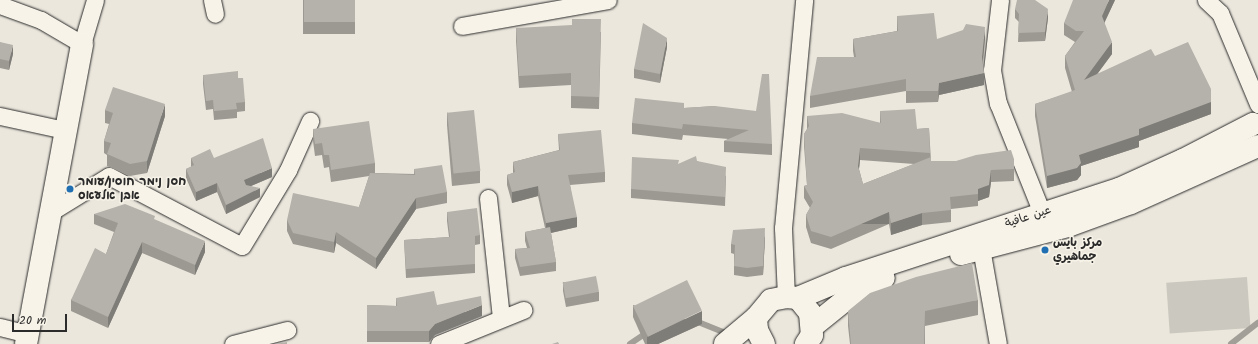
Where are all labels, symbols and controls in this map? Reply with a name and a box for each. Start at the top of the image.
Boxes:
place label: חסן נימר חוסין/עומר אבן אלעאס [78,175,186,203]
marker: חסן נימר חוסין/עומר אבן אלעאס [65,184,75,194]
street label: عين عافية [1003,203,1053,231]
place label: مركز بايس جماهيري [1053,236,1102,264]
marker: مركز بايس جماهيري [1040,245,1050,255]
scale bar [14,306,69,332]
text: 20 m [19,311,46,330]

